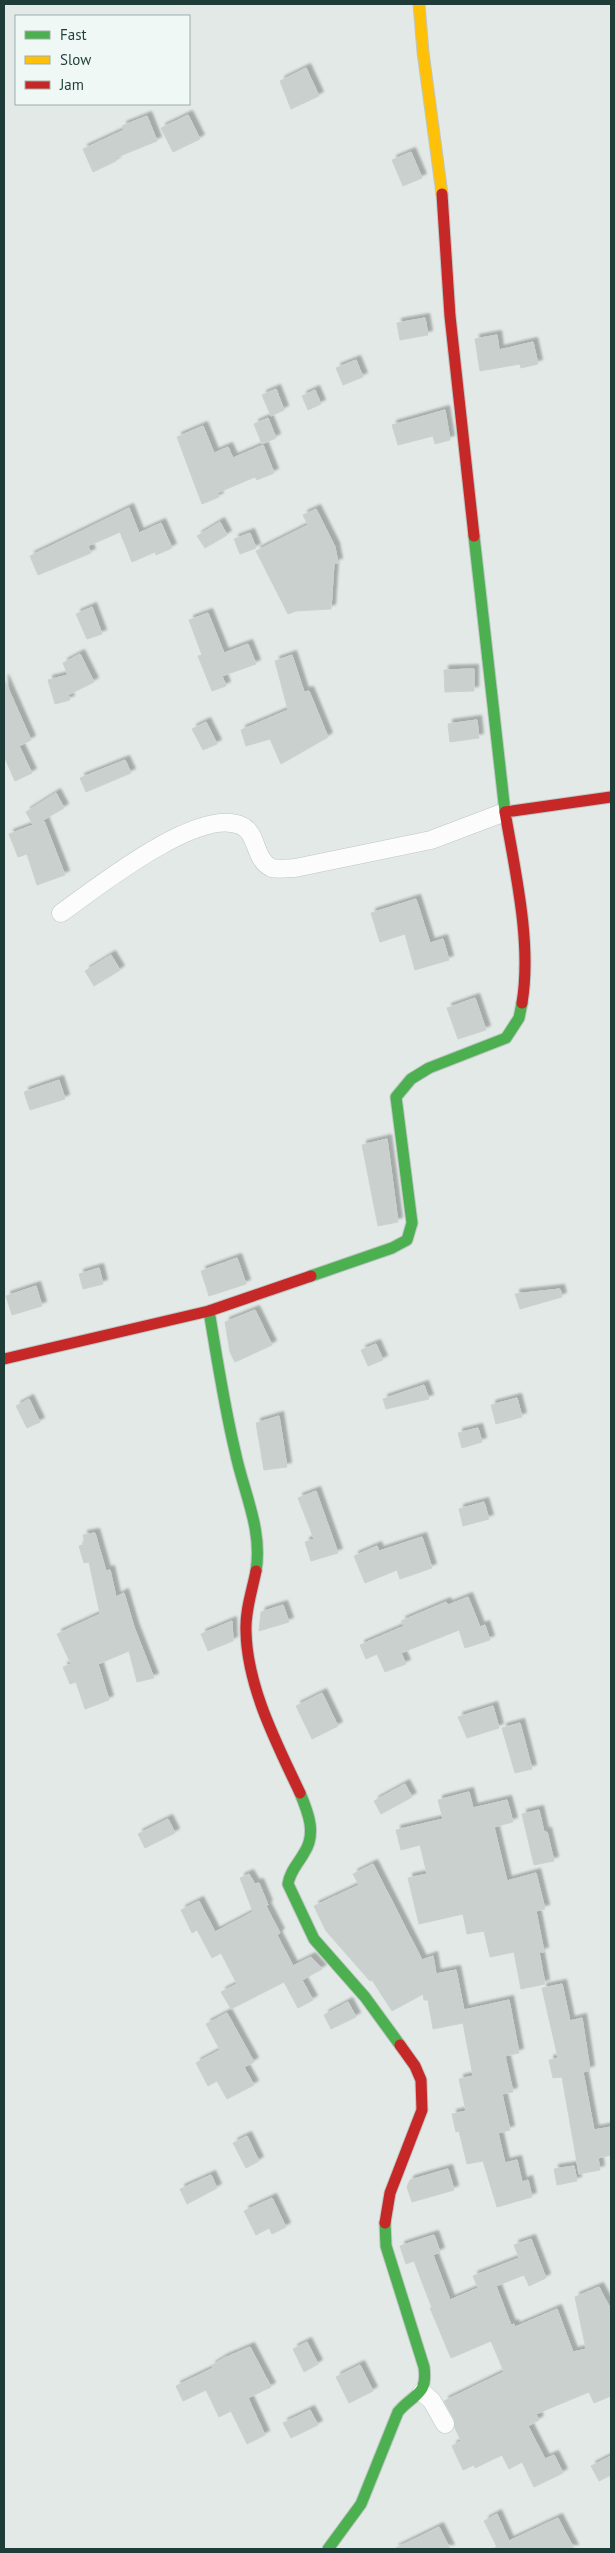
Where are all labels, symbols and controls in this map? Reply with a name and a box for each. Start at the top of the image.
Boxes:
legend [15,15,190,105]
text: Fast [60,25,87,44]
text: Slow [60,50,91,69]
text: Jam [59,75,84,94]

